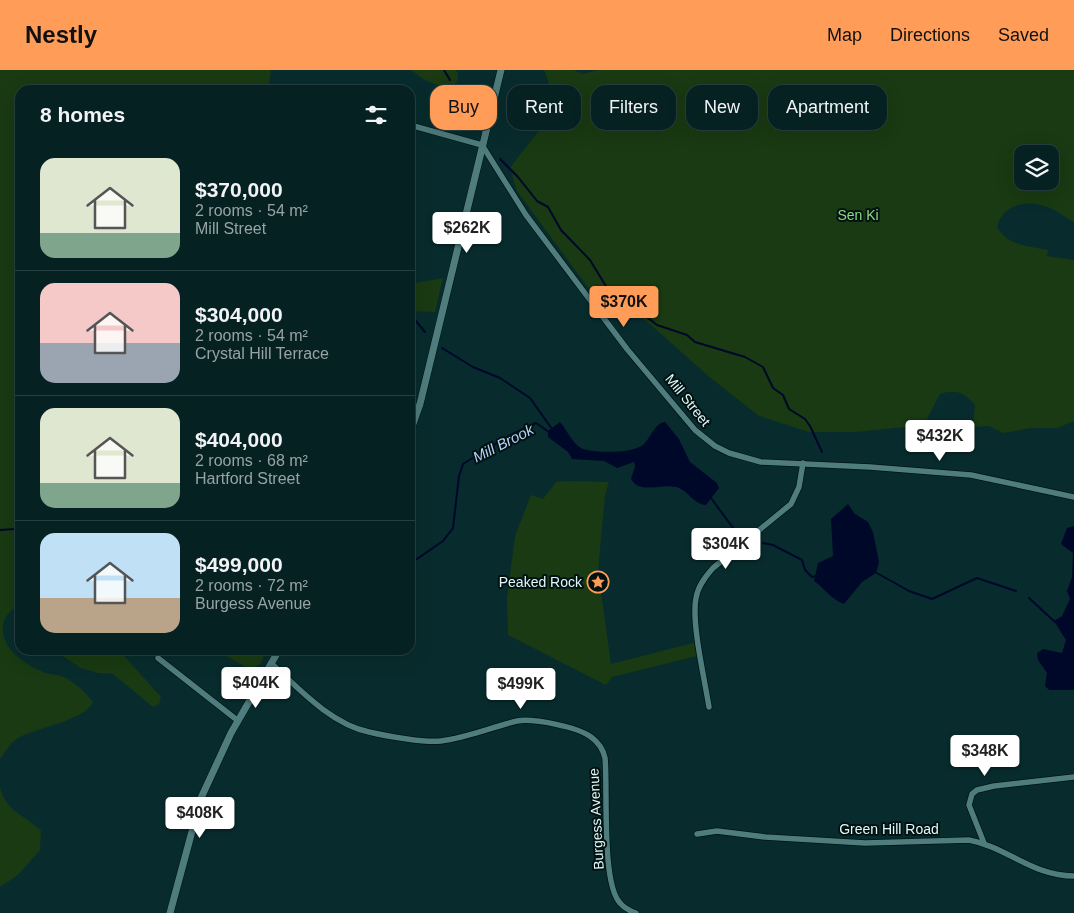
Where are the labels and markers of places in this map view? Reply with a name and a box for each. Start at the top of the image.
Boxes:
pin: $262K [432,212,502,254]
pin: $370K [589,286,659,328]
pin: $432K [905,420,975,462]
pin: $304K [691,528,761,570]
place icon: Peaked Rock [586,570,610,594]
place label: Peaked Rock [499,574,583,590]
pin: $404K [221,666,291,709]
pin: $499K [486,668,556,710]
pin: $348K [950,734,1020,777]
pin: $408K [165,796,235,839]

